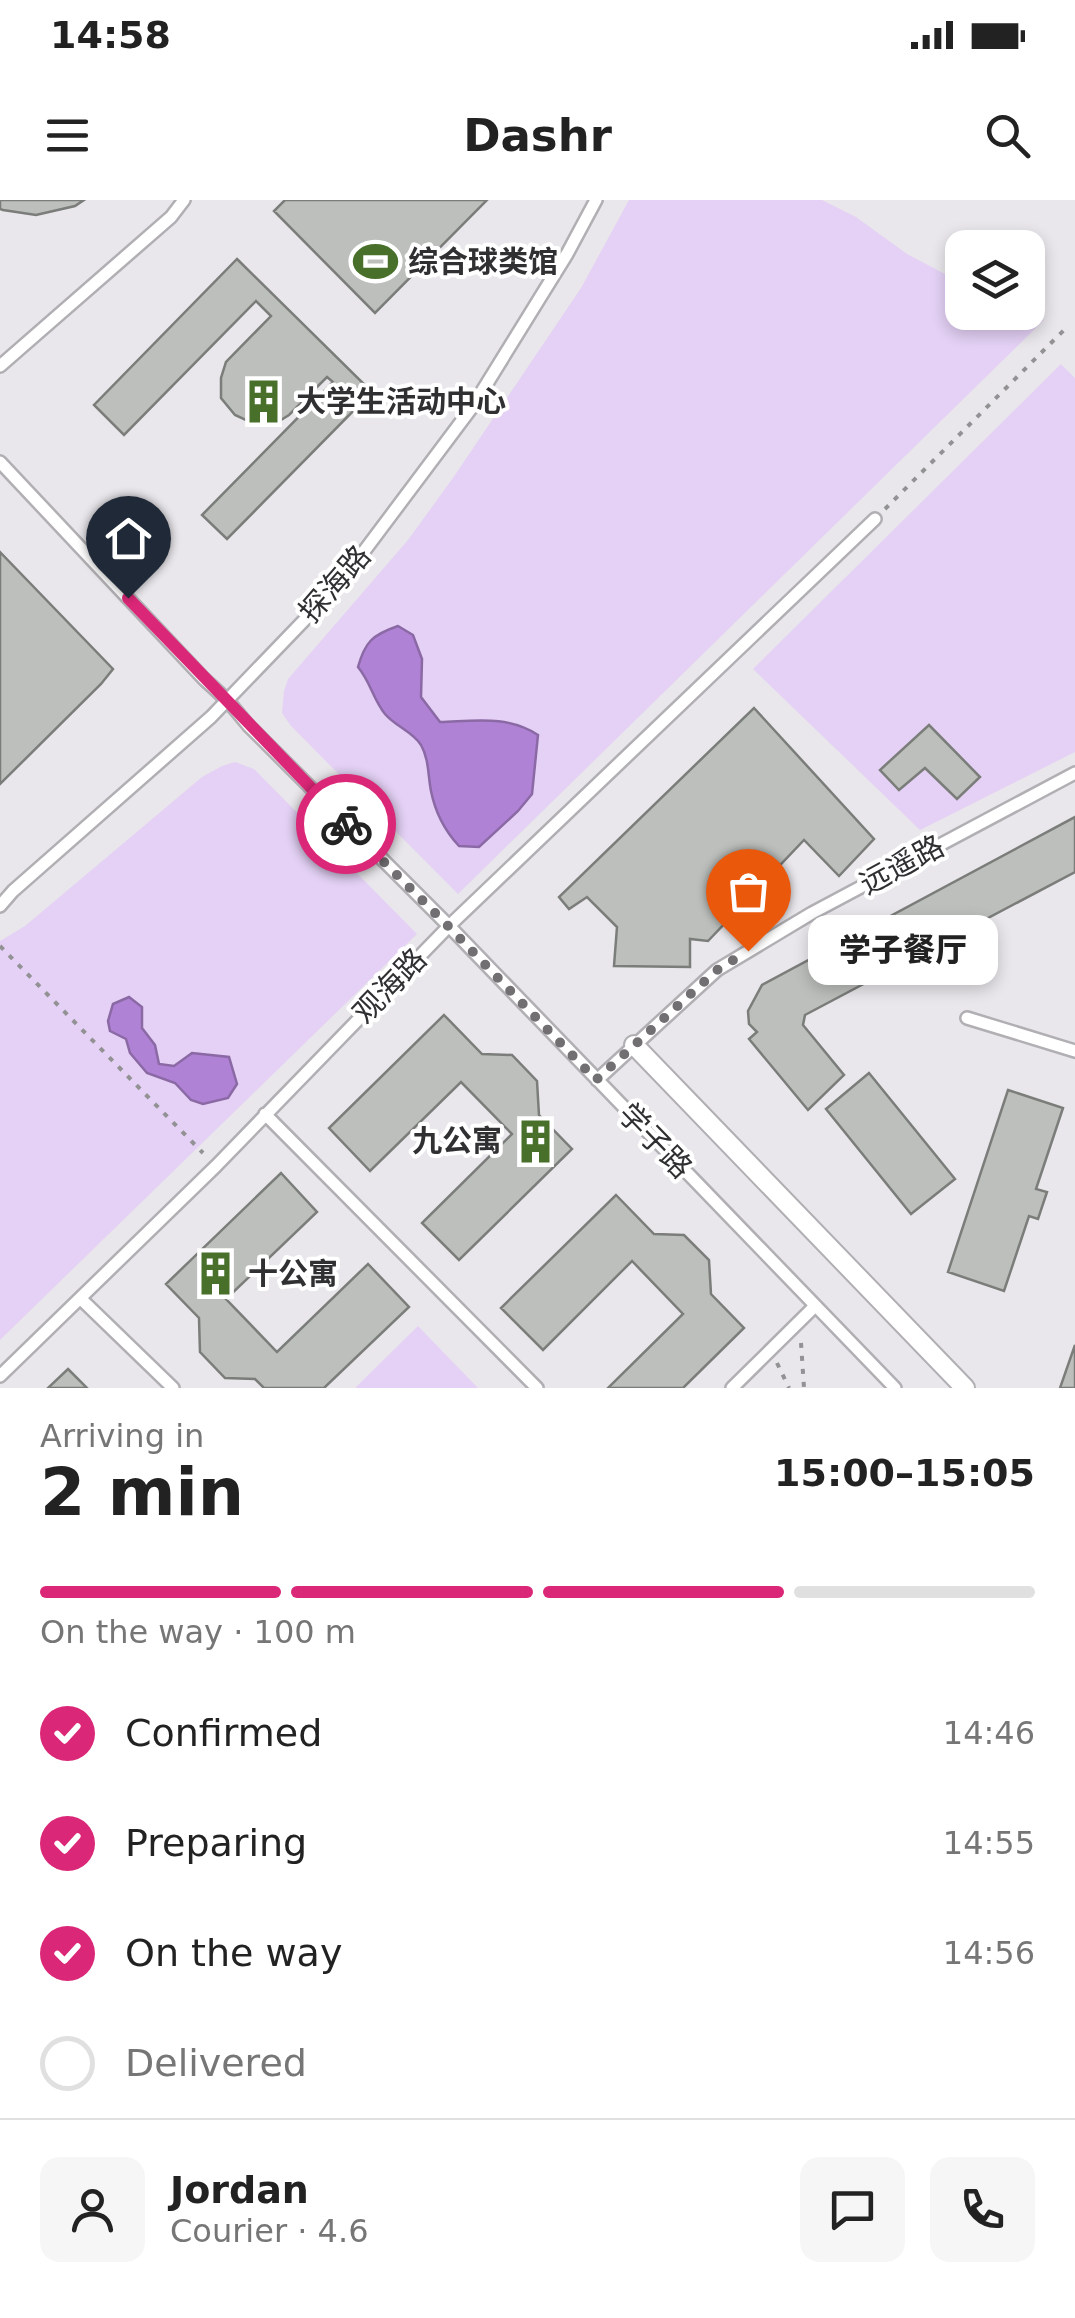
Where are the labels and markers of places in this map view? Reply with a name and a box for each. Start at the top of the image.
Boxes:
sports icon: 综合球类馆 [351,238,399,286]
place label: 综合球类馆 [408,244,558,279]
building icon: 大学生活动中心 [239,378,287,426]
place label: 大学生活动中心 [296,384,506,419]
pin [86,496,171,599]
pin [706,849,791,952]
callout: 学子餐厅 [808,916,998,986]
building icon: 九公寓 [511,1117,559,1165]
place label: 九公寓 [412,1123,502,1158]
building icon: 十公寓 [191,1250,239,1298]
place label: 十公寓 [248,1256,338,1291]

